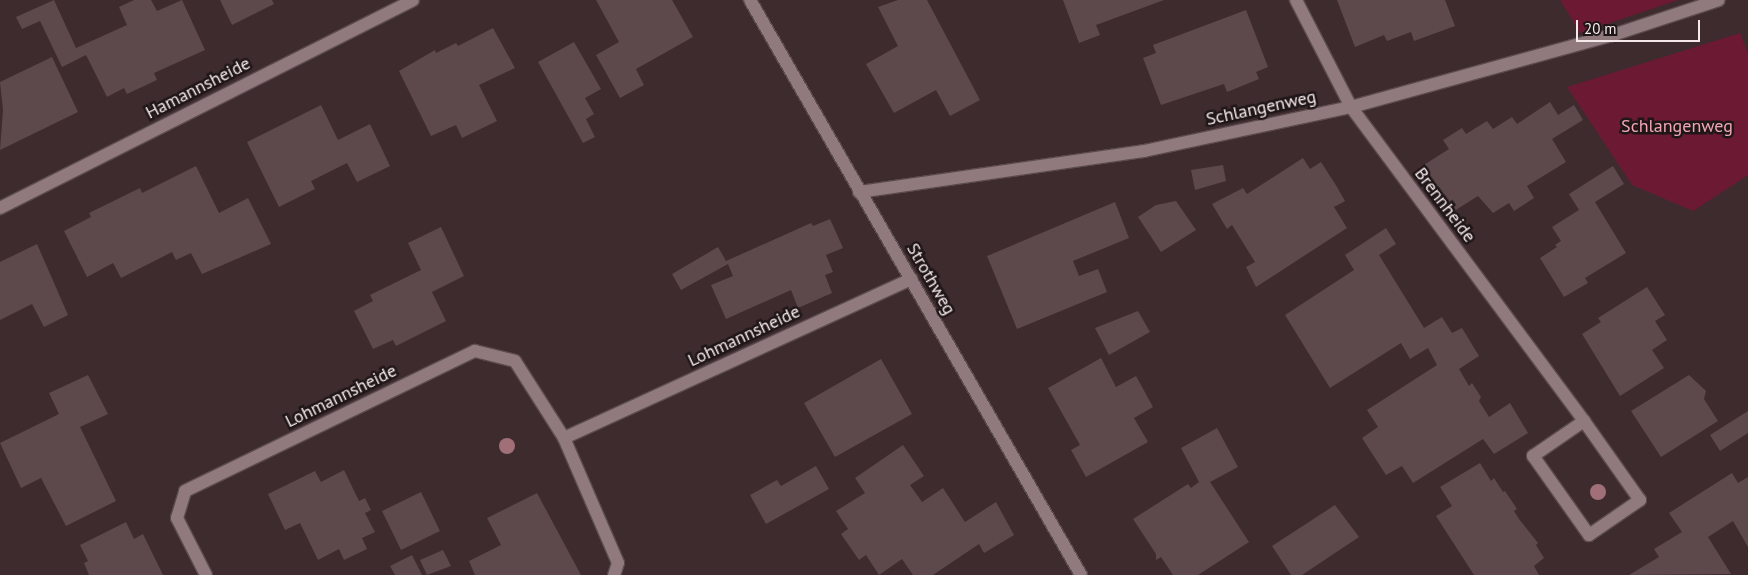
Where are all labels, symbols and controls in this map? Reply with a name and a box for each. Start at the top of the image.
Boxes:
scale bar [1578,10,1702,42]
text: 20 m [1584,19,1617,38]
street label: Hamannsheide [142,52,254,124]
street label: Schlangenweg [1204,86,1318,130]
park label: Schlangenweg [1621,115,1733,137]
street label: Brennheide [1410,163,1480,247]
street label: Strothweg [902,239,960,319]
street label: Lohmannsheide [685,301,803,371]
street label: Lohmannsheide [282,360,400,432]

